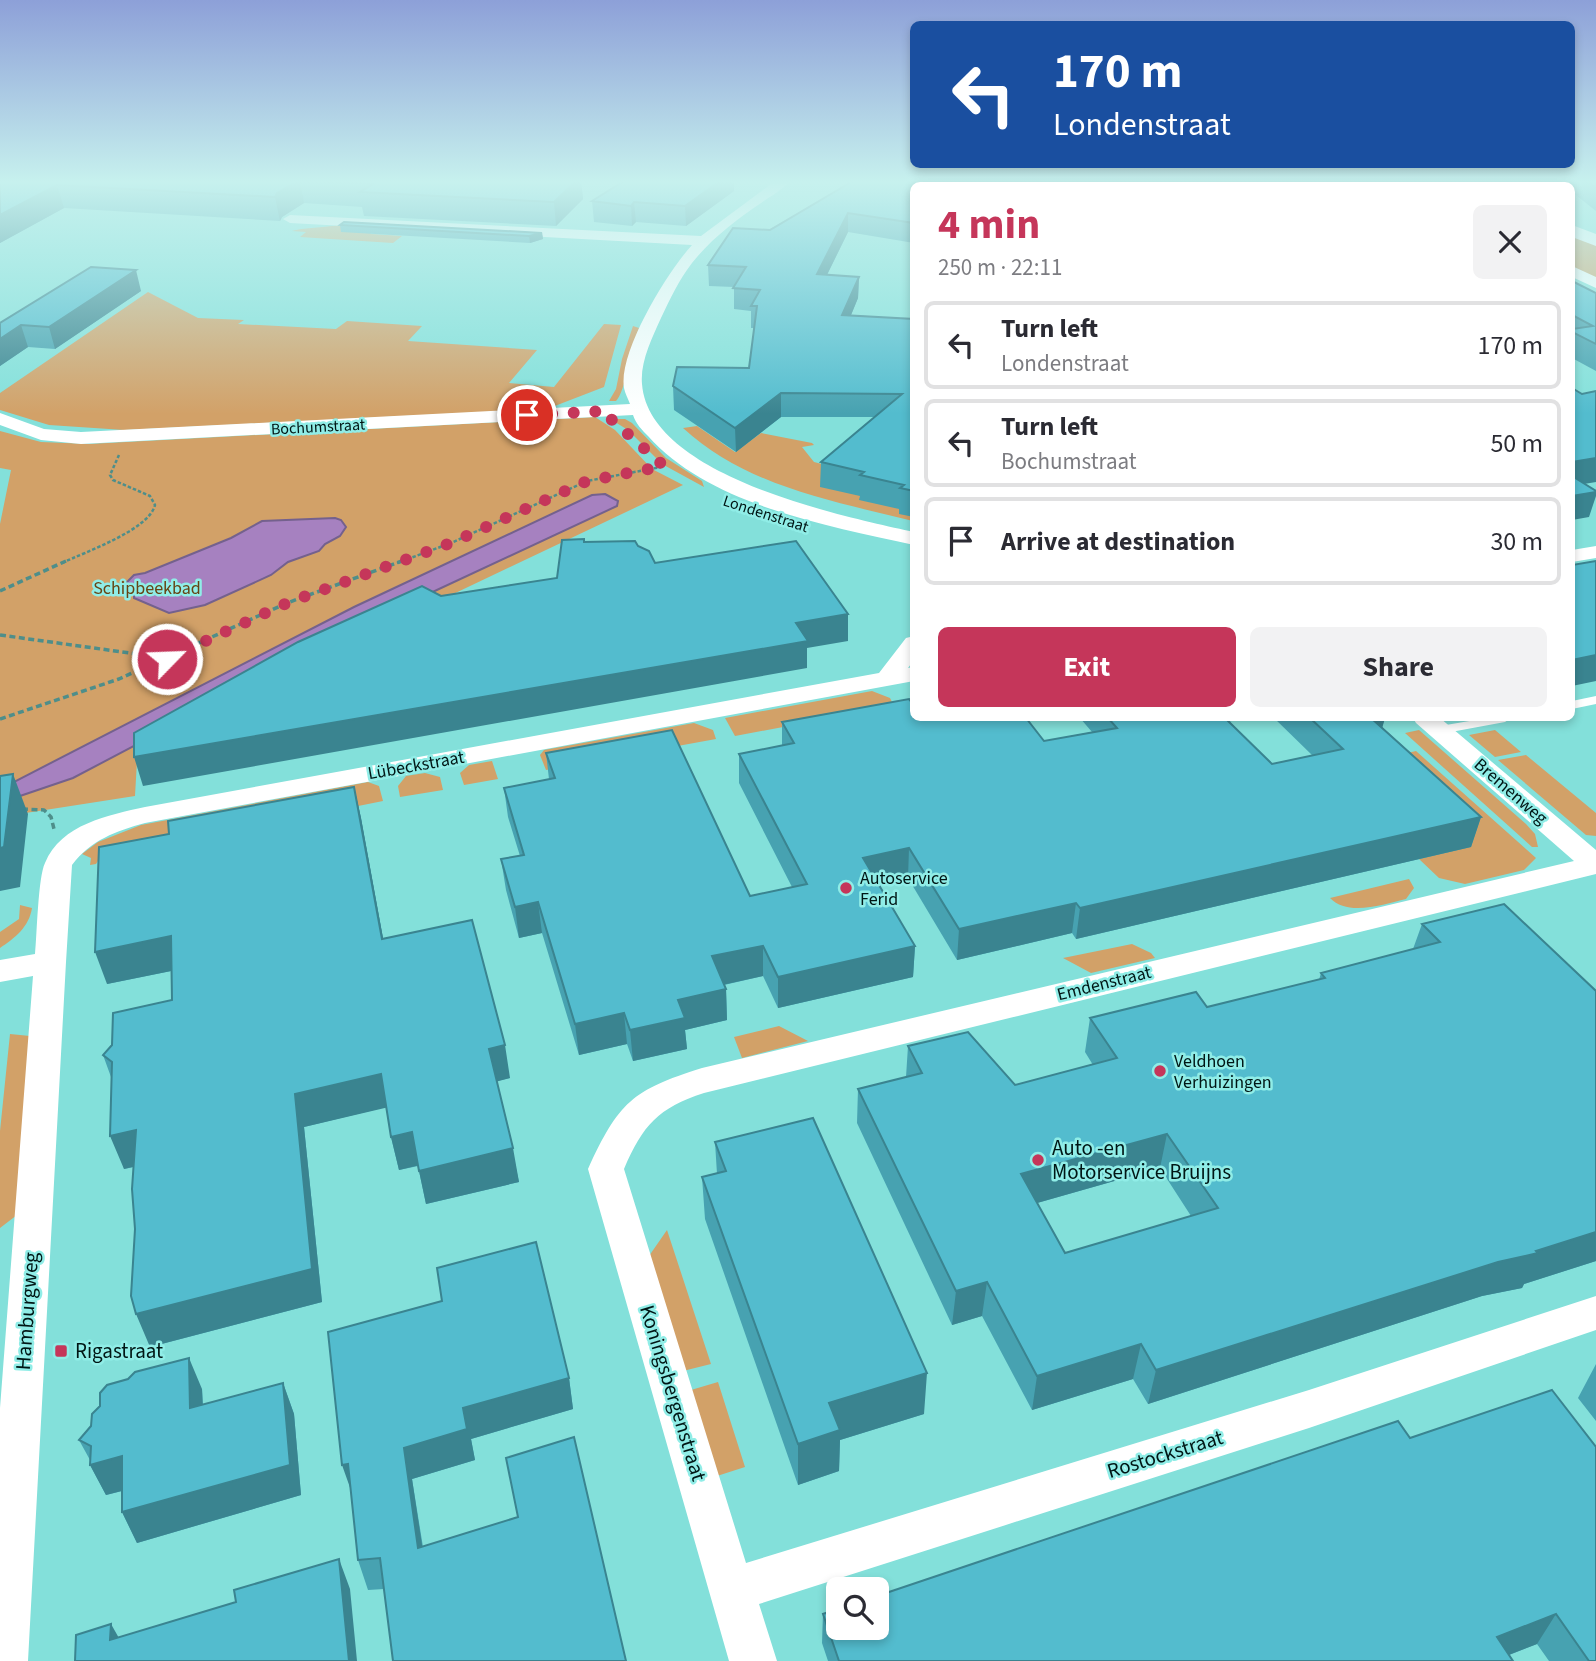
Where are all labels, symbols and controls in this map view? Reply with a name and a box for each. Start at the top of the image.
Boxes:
text: 170 m [1053,37,1182,107]
icon: left [938,49,1029,140]
text: Londenstraat [1053,102,1231,148]
text: 4 min [938,195,1040,255]
button: close [1473,205,1547,279]
text: 250 m · 22:11 [938,251,1062,284]
text: Turn left [1001,310,1098,347]
icon: left [942,326,980,364]
text: 170 m [1477,327,1543,364]
text: Londenstraat [1001,347,1129,380]
pin [497,385,557,445]
icon: arrive [508,396,546,434]
text: Turn left [1001,408,1098,445]
street label: Bochumstraat [270,414,366,440]
icon: left [942,424,980,462]
text: 50 m [1490,425,1543,462]
text: Bochumstraat [1001,445,1137,478]
street label: Londenstraat [720,490,812,538]
icon: arrive [942,522,980,560]
text: Arrive at destination [1001,523,1235,560]
text: 30 m [1490,523,1543,560]
park label: Schipbeekbad [93,576,201,601]
position arrow [130,622,204,696]
button: Exit [938,627,1236,707]
button: Share [1250,627,1547,707]
street label: Lübeckstraat [366,745,466,786]
street label: Bremenweg [1469,752,1553,830]
place label: Autoservice Ferid [860,866,948,912]
marker: Autoservice Ferid [838,880,854,896]
street label: Emdenstraat [1054,960,1154,1007]
place label: Veldhoen Verhuizingen [1174,1049,1272,1095]
marker: Veldhoen Verhuizingen [1152,1063,1168,1079]
place label: Auto -en Motorservice Bruijns [1052,1133,1231,1187]
marker: Auto -en Motorservice Bruijns [1030,1152,1046,1168]
street label: Hamburgweg [8,1251,46,1371]
street label: Koningsbergenstraat [632,1301,714,1485]
place label: Rigastraat [75,1336,163,1366]
marker: Rigastraat [53,1343,69,1359]
street label: Rostockstraat [1103,1422,1227,1486]
map controls [826,1577,889,1640]
button: search [826,1577,889,1640]

